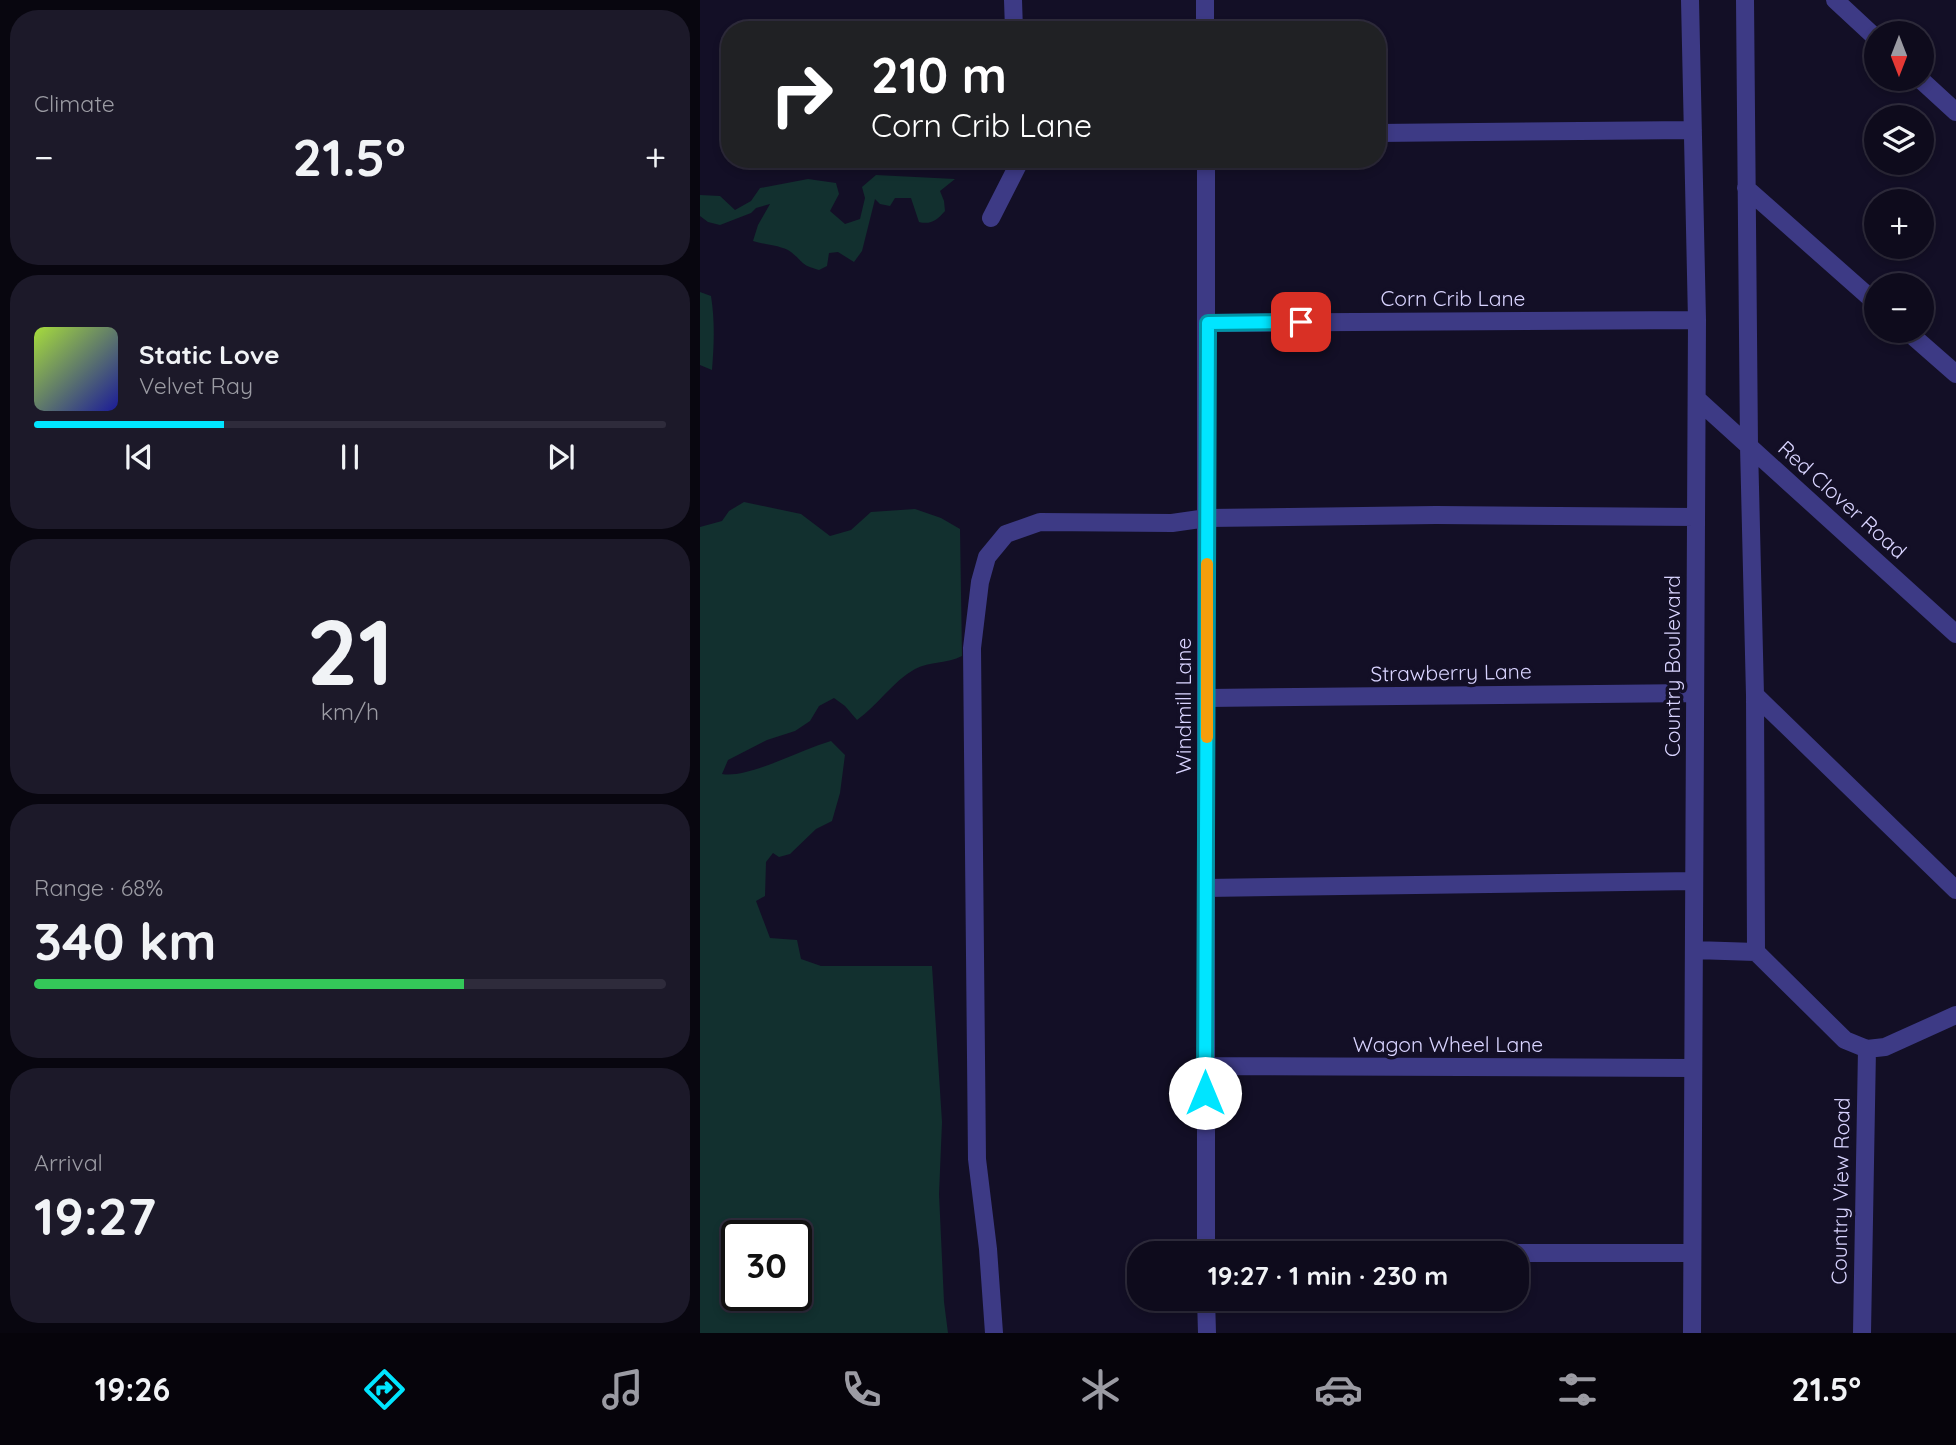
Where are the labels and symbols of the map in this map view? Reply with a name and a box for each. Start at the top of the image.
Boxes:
north arrow [1864,21,1934,91]
street label: Corn Crib Lane [1380,285,1526,311]
pin [1271,292,1331,352]
street label: Red Clover Road [1773,435,1912,564]
street label: Country Boulevard [1659,575,1685,757]
street label: Windmill Lane [1170,638,1196,774]
street label: Strawberry Lane [1370,658,1532,686]
street label: Wagon Wheel Lane [1353,1031,1543,1057]
position arrow [1168,1056,1242,1130]
street label: Country View Road [1825,1097,1855,1285]
speed limit sign: 30 [721,1220,812,1311]

